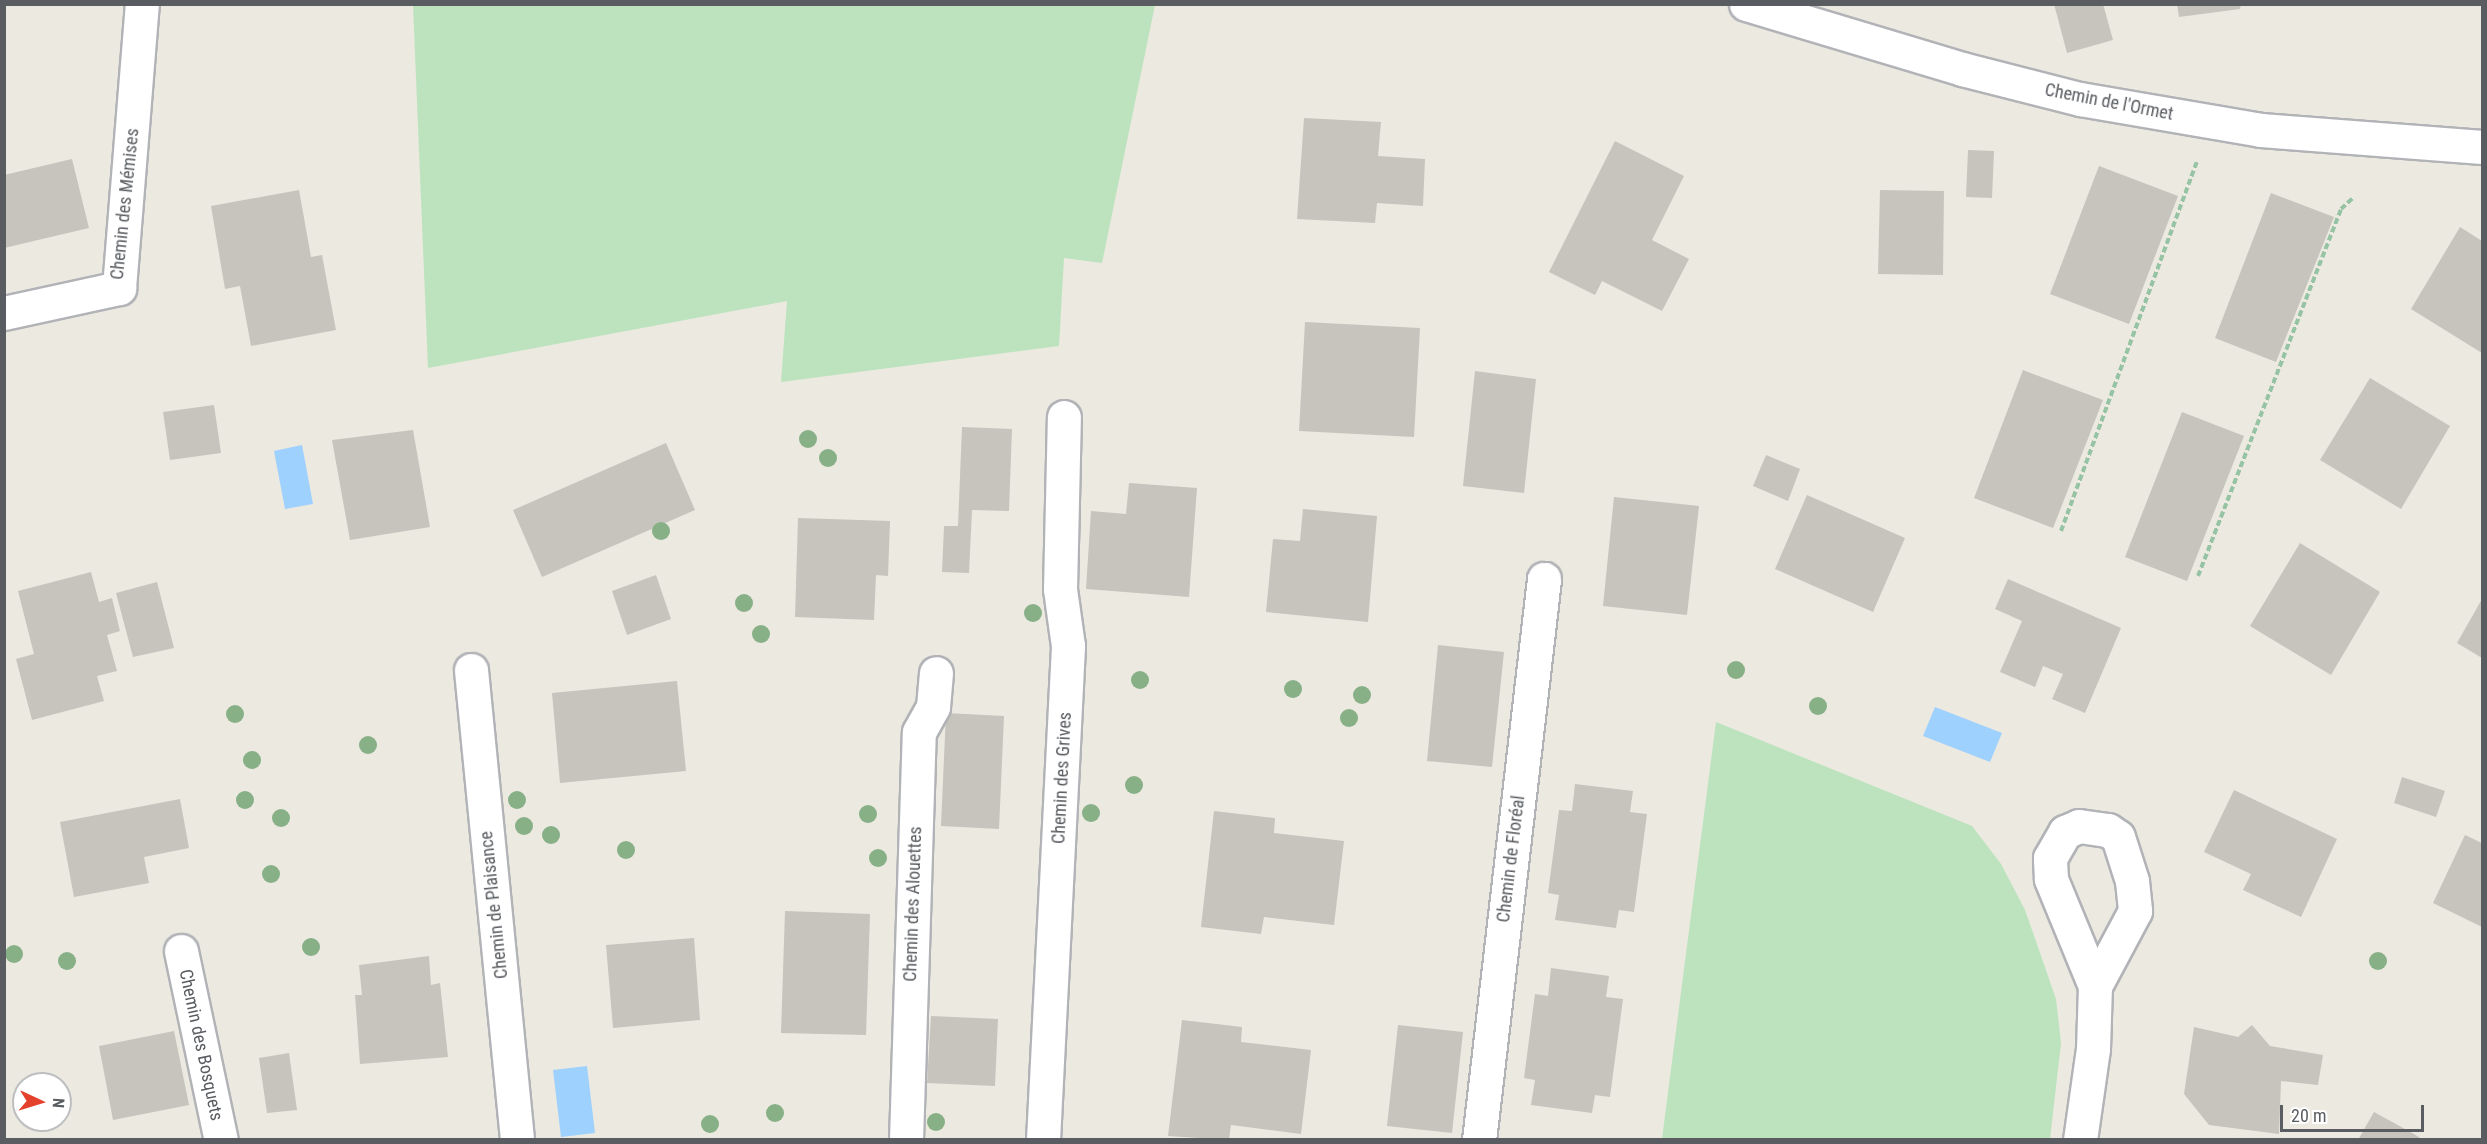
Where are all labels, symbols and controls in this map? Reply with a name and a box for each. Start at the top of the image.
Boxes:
street label: Chemin de l'Ormet [2043,79,2175,125]
street label: Chemin des Mémises [106,127,144,281]
street label: Chemin des Grives [1048,711,1076,845]
street label: Chemin de Floréal [1492,794,1530,924]
street label: Chemin des Alouettes [899,826,927,982]
street label: Chemin de Plaisance [475,830,513,980]
street label: Chemin des Bosquets [174,967,228,1123]
north arrow [12,1072,72,1132]
scale bar [2283,1093,2427,1131]
text: N [49,1098,68,1109]
text: 20 m [2291,1105,2326,1126]

